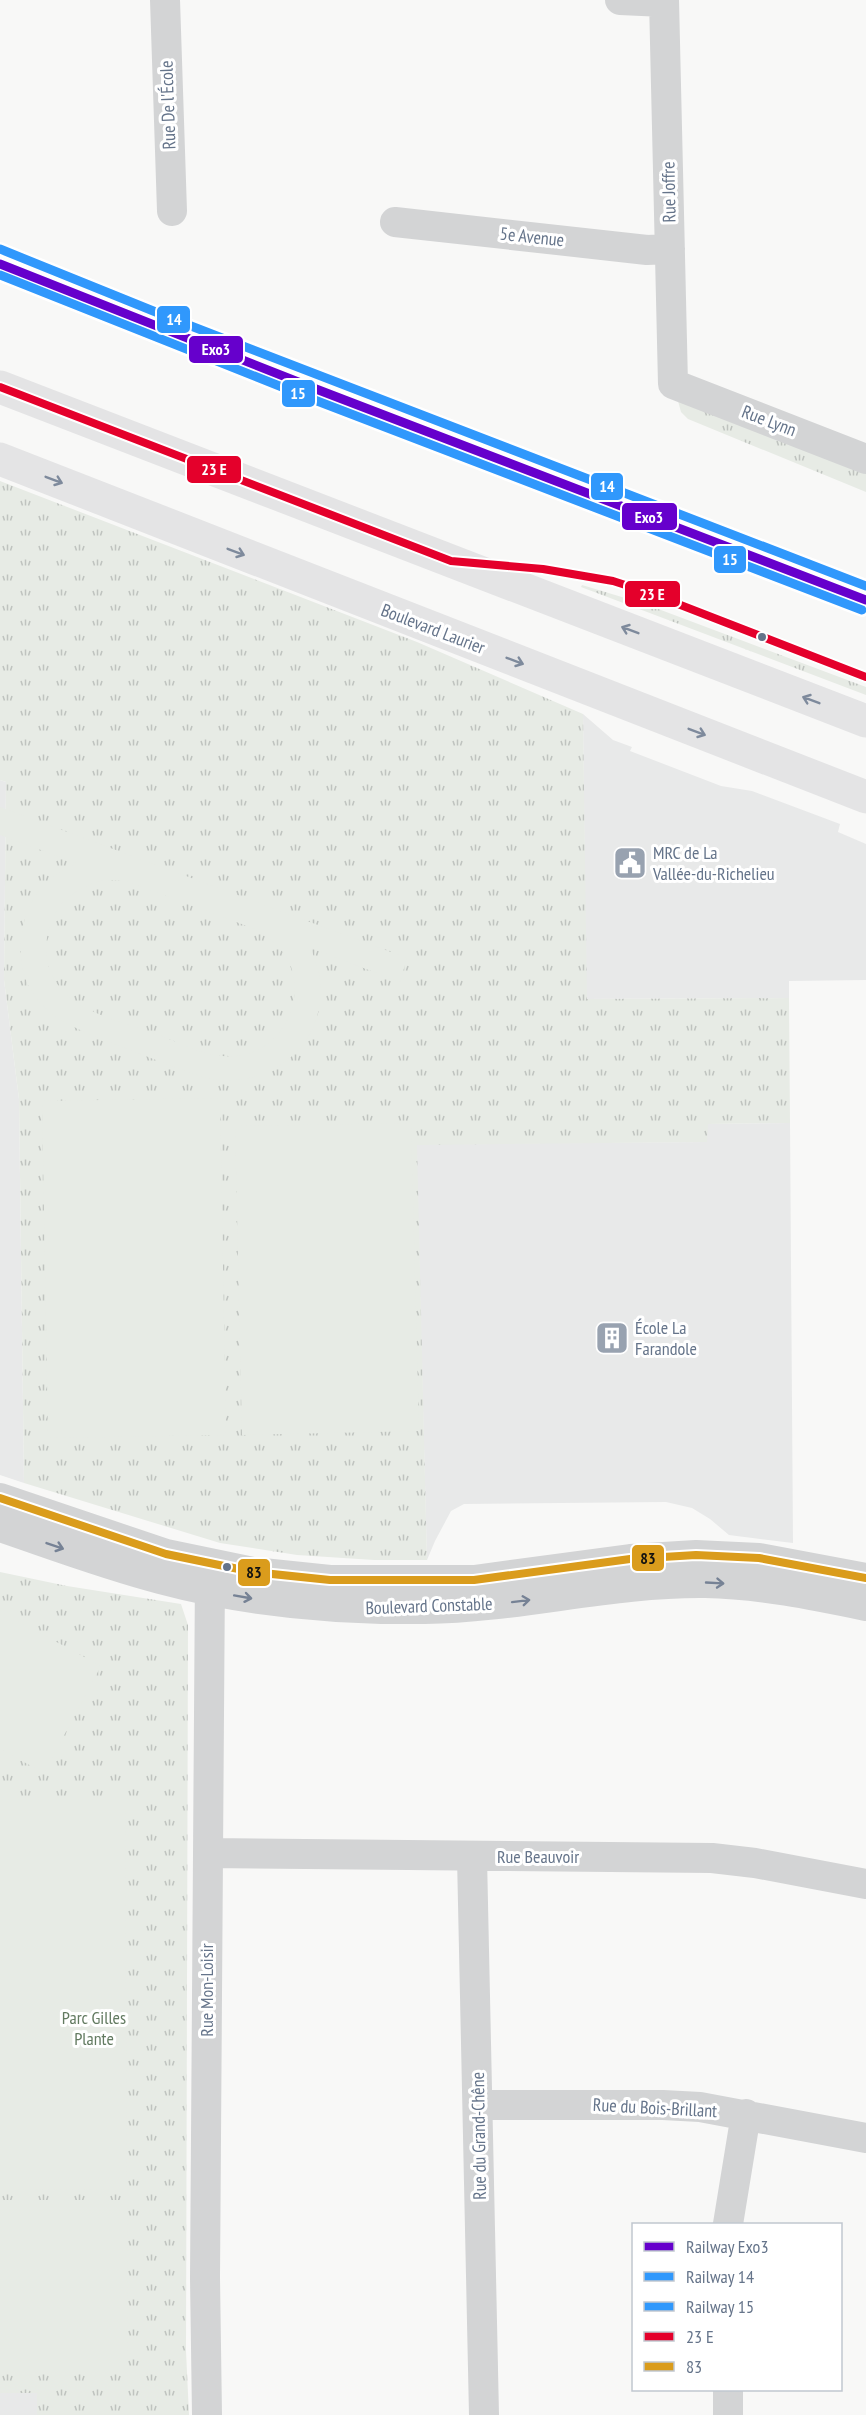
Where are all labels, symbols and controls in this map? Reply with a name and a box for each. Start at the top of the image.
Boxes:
street label: Rue De l'École [154,60,181,150]
street label: Rue Joffre [656,161,681,223]
street label: 5e Avenue [499,222,565,251]
line badge: 14 [156,305,191,334]
text: 14 [166,309,182,329]
line badge: Exo3 [188,335,244,364]
text: Exo3 [202,339,230,359]
line badge: 15 [281,379,316,408]
text: 15 [290,383,306,403]
street label: Rue Lynn [739,400,800,441]
line badge: 23 E [186,455,242,484]
text: 23 E [201,459,227,479]
line badge: 14 [590,472,624,501]
one-way arrow [45,476,63,487]
text: 14 [599,476,615,496]
line badge: Exo3 [621,502,678,531]
text: Exo3 [635,507,663,527]
line badge: 15 [713,545,747,574]
one-way arrow [226,547,245,558]
text: 15 [722,549,738,569]
line badge: 23 E [624,580,681,608]
text: 23 E [639,584,665,604]
street label: Boulevard Laurier [378,598,488,659]
one-way arrow [621,624,639,635]
unlabelled marker [756,631,768,643]
one-way arrow [506,656,524,667]
one-way arrow [803,694,821,705]
one-way arrow [687,727,706,738]
place label: MRC de La Vallée-du-Richelieu [652,841,775,885]
public building icon: MRC de La Vallée-du-Richelieu [612,845,648,881]
place label: École La Farandole [635,1316,697,1360]
building icon: École La Farandole [594,1320,630,1356]
one-way arrow [45,1542,64,1553]
line badge: 83 [631,1544,665,1572]
text: 83 [640,1548,656,1568]
line badge: 83 [237,1558,271,1587]
unlabelled marker [221,1561,233,1573]
text: 83 [246,1562,262,1582]
one-way arrow [705,1578,725,1589]
one-way arrow [233,1592,253,1603]
street label: Boulevard Constable [365,1592,493,1619]
one-way arrow [511,1595,531,1606]
street label: Rue Beauvoir [497,1845,579,1868]
street label: Rue Mon-Loisir [195,1943,218,2037]
park label: Parc Gilles Plante [62,2006,126,2050]
street label: Rue du Grand-Chêne [466,2072,491,2200]
street label: Rue du Bois-Brillant [592,2093,718,2122]
legend [632,2223,842,2391]
text: Railway Exo3 [686,2235,769,2258]
text: Railway 14 [686,2265,754,2288]
text: Railway 15 [686,2295,754,2318]
text: 23 E [686,2325,714,2348]
text: 83 [686,2355,702,2378]

